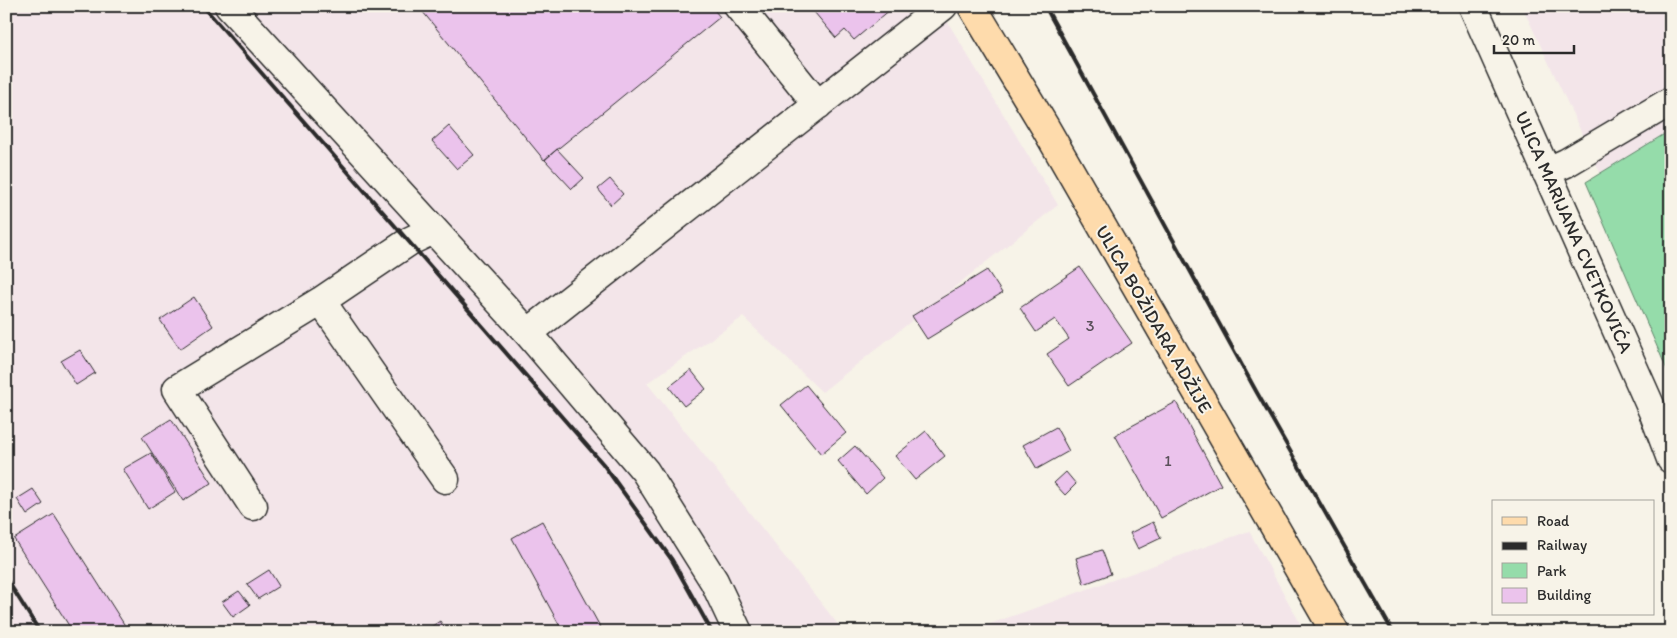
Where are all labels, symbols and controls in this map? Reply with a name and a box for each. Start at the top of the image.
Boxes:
scale bar [1494,22,1574,54]
text: 20 m [1502,31,1536,49]
street label: ULICA MARIJANA CVETKOVIĆA [1510,107,1638,357]
street label: ULICA BOŽIDARA ADŽIJE [1091,221,1217,417]
house number: 3 [1086,316,1095,335]
house number: 1 [1164,451,1172,470]
legend [1492,500,1654,616]
text: Road [1537,512,1570,530]
text: Railway [1537,536,1587,554]
text: Park [1537,562,1567,580]
text: Building [1537,586,1591,604]

